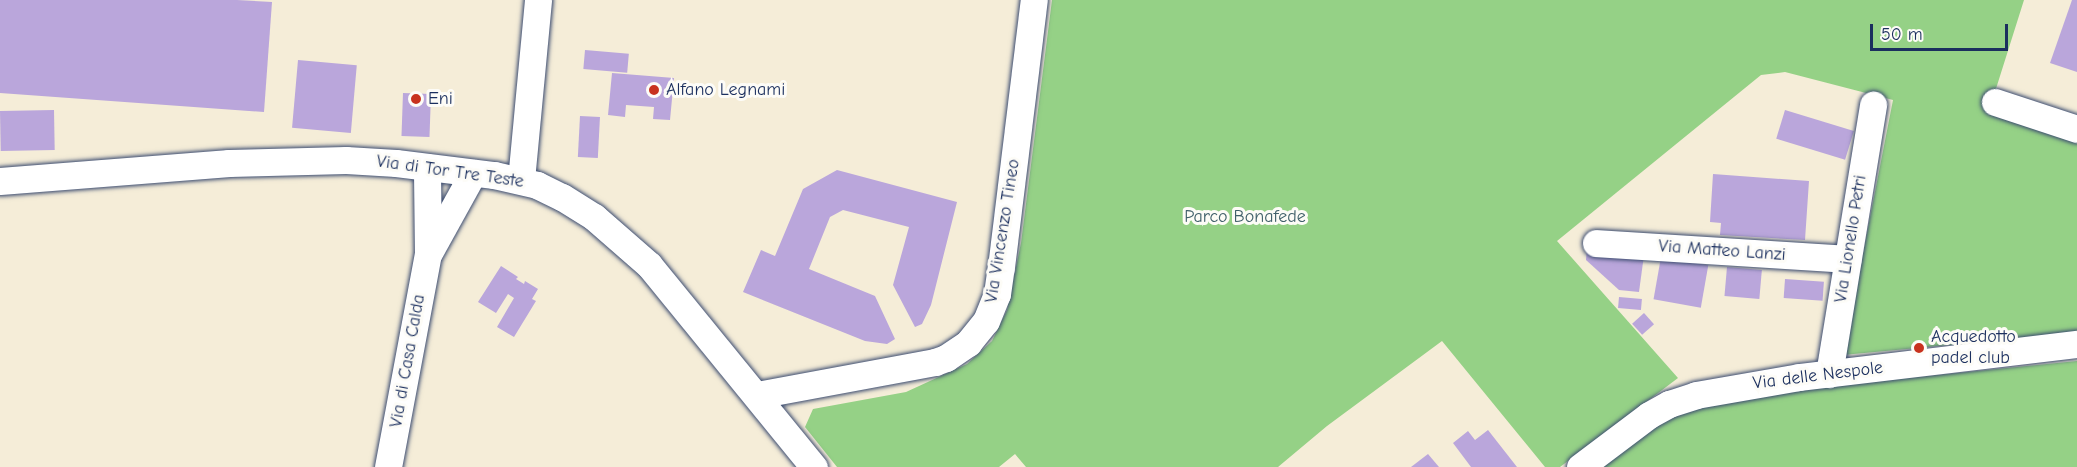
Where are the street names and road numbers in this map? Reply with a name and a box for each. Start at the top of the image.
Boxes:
street label: Via di Tor Tre Teste [375,151,525,193]
street label: Via Vincenzo Tineo [981,158,1025,304]
street label: Via Lionello Petri [1830,174,1872,304]
street label: Via Matteo Lanzi [1658,236,1786,266]
street label: Via di Casa Calda [386,293,430,429]
street label: Via delle Nespole [1752,357,1884,395]

